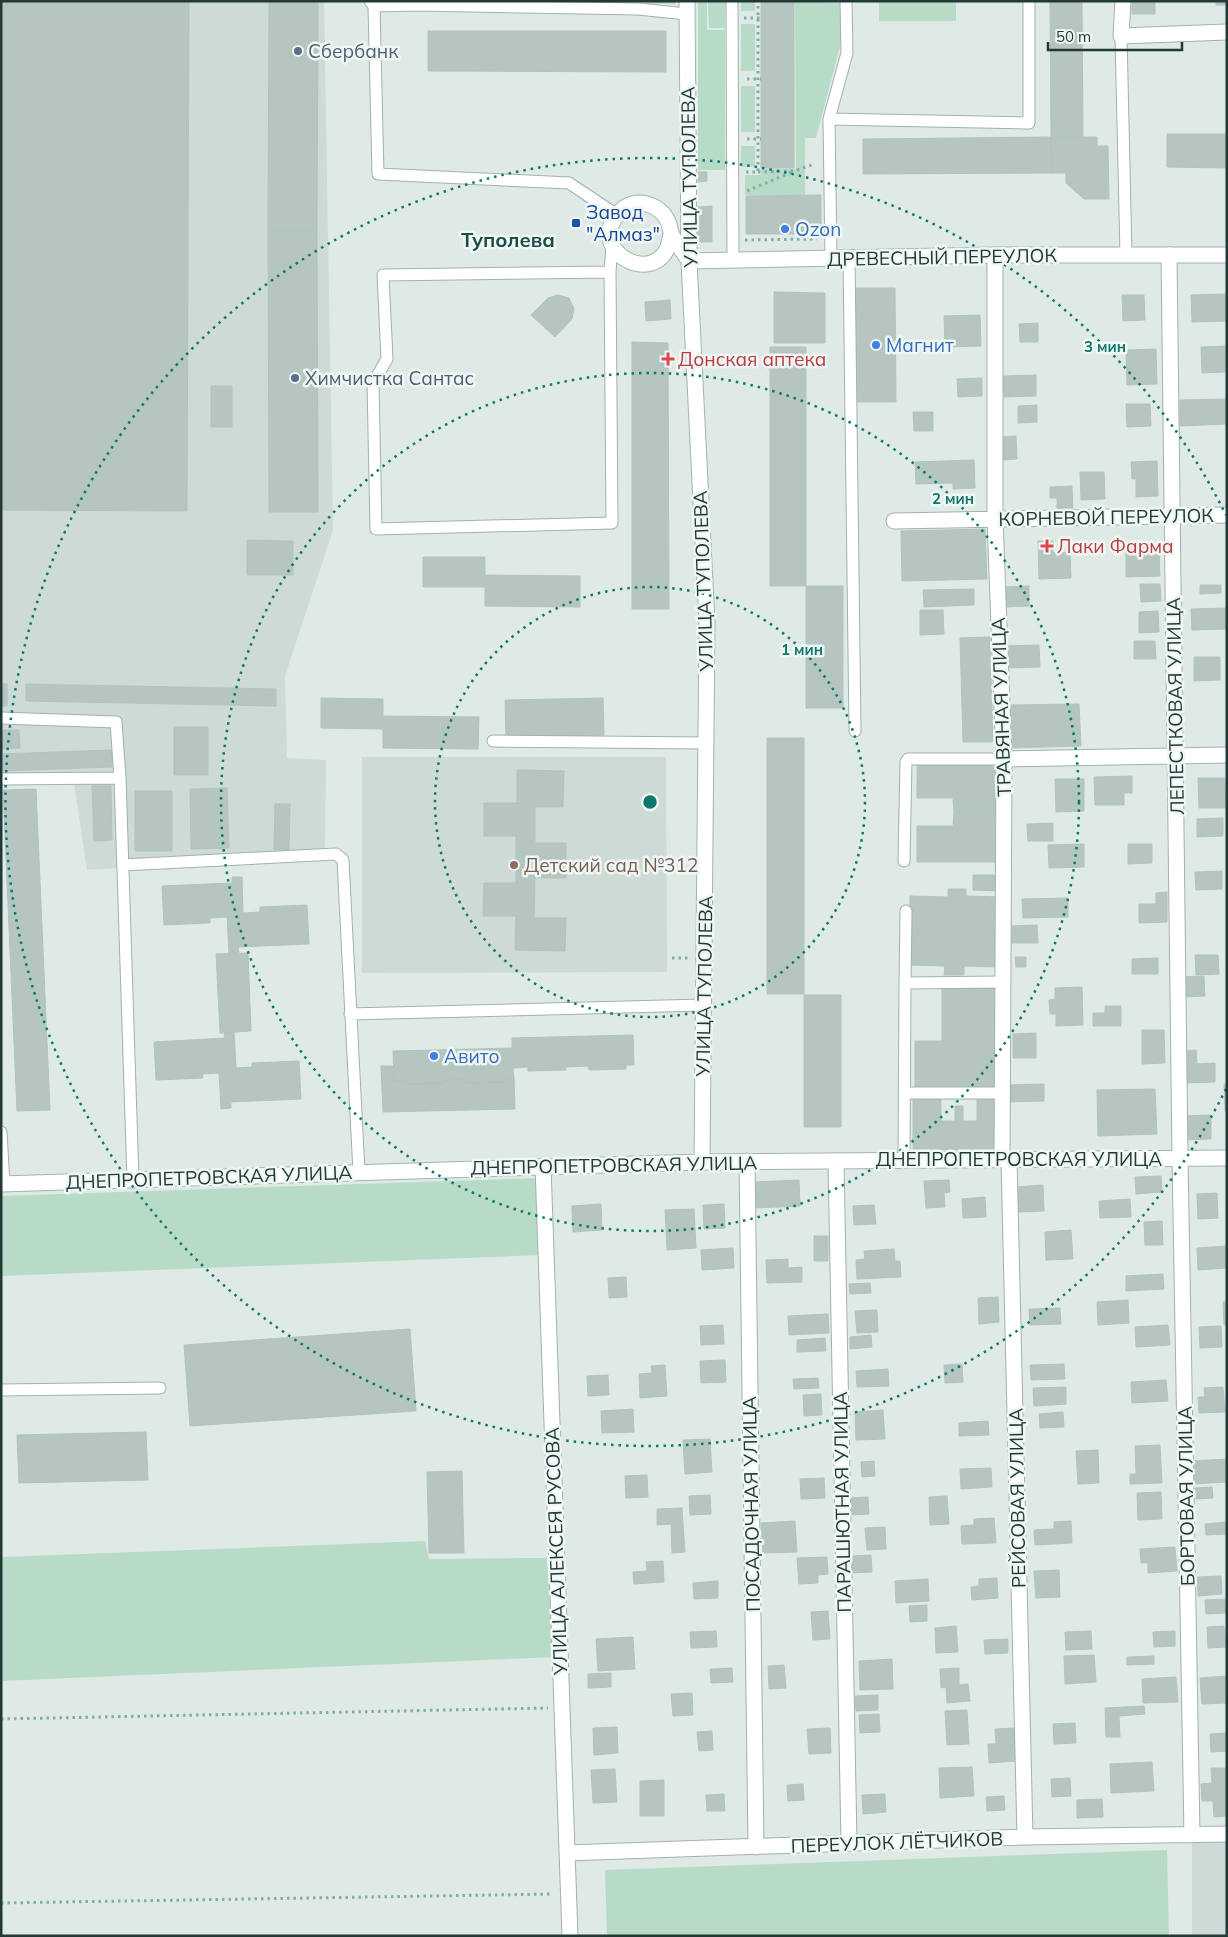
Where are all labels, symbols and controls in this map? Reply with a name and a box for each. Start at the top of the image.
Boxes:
scale bar [1048,20,1182,52]
text: 50 m [1056,27,1091,46]
place label: Сбербанк [308,39,399,63]
marker: Сбербанк [292,45,304,57]
street label: УЛИЦА ТУПОЛЕВА [675,86,703,269]
place label: Завод "Алмаз" [586,200,660,246]
marker: Завод "Алмаз" [570,217,582,229]
place label: Ozon [795,217,841,241]
marker: Ozon [779,223,791,235]
district label: Туполева [461,227,555,252]
street label: ДРЕВЕСНЫЙ ПЕРЕУЛОК [827,243,1057,271]
place label: Магнит [886,333,954,357]
text: 3 мин [1084,337,1126,356]
marker: Магнит [870,339,882,351]
place label: Донская аптека [678,347,826,371]
marker: Донская аптека [662,353,674,365]
place label: Химчистка Сантас [305,366,474,390]
marker: Химчистка Сантас [289,372,301,384]
text: 2 мин [932,489,974,508]
street label: УЛИЦА ТУПОЛЕВА [688,490,718,673]
street label: КОРНЕВОЙ ПЕРЕУЛОК [998,503,1214,531]
place label: Лаки Фарма [1057,534,1174,558]
marker: Лаки Фарма [1041,540,1053,552]
street label: ЛЕПЕСТКОВАЯ УЛИЦА [1161,597,1189,815]
street label: ТРАВЯНАЯ УЛИЦА [986,617,1016,797]
text: 1 мин [781,640,823,659]
centre of rings [641,793,659,811]
place label: Детский сад №312 [524,853,698,877]
marker: Детский сад №312 [508,859,520,871]
street label: УЛИЦА ТУПОЛЕВА [690,895,718,1078]
place label: Авито [444,1044,500,1068]
marker: Авито [428,1050,440,1062]
street label: ДНЕПРОПЕТРОВСКАЯ УЛИЦА [876,1147,1162,1171]
street label: ДНЕПРОПЕТРОВСКАЯ УЛИЦА [470,1150,758,1180]
street label: ДНЕПРОПЕТРОВСКАЯ УЛИЦА [65,1160,353,1194]
street label: ПАРАШЮТНАЯ УЛИЦА [828,1391,856,1613]
street label: ПОСАДОЧНАЯ УЛИЦА [737,1396,765,1612]
street label: БОРТОВАЯ УЛИЦА [1172,1406,1200,1586]
street label: РЕЙСОВАЯ УЛИЦА [1003,1408,1031,1588]
street label: УЛИЦА АЛЕКСЕЯ РУСОВА [540,1427,572,1676]
street label: ПЕРЕУЛОК ЛЁТЧИКОВ [790,1826,1004,1858]

